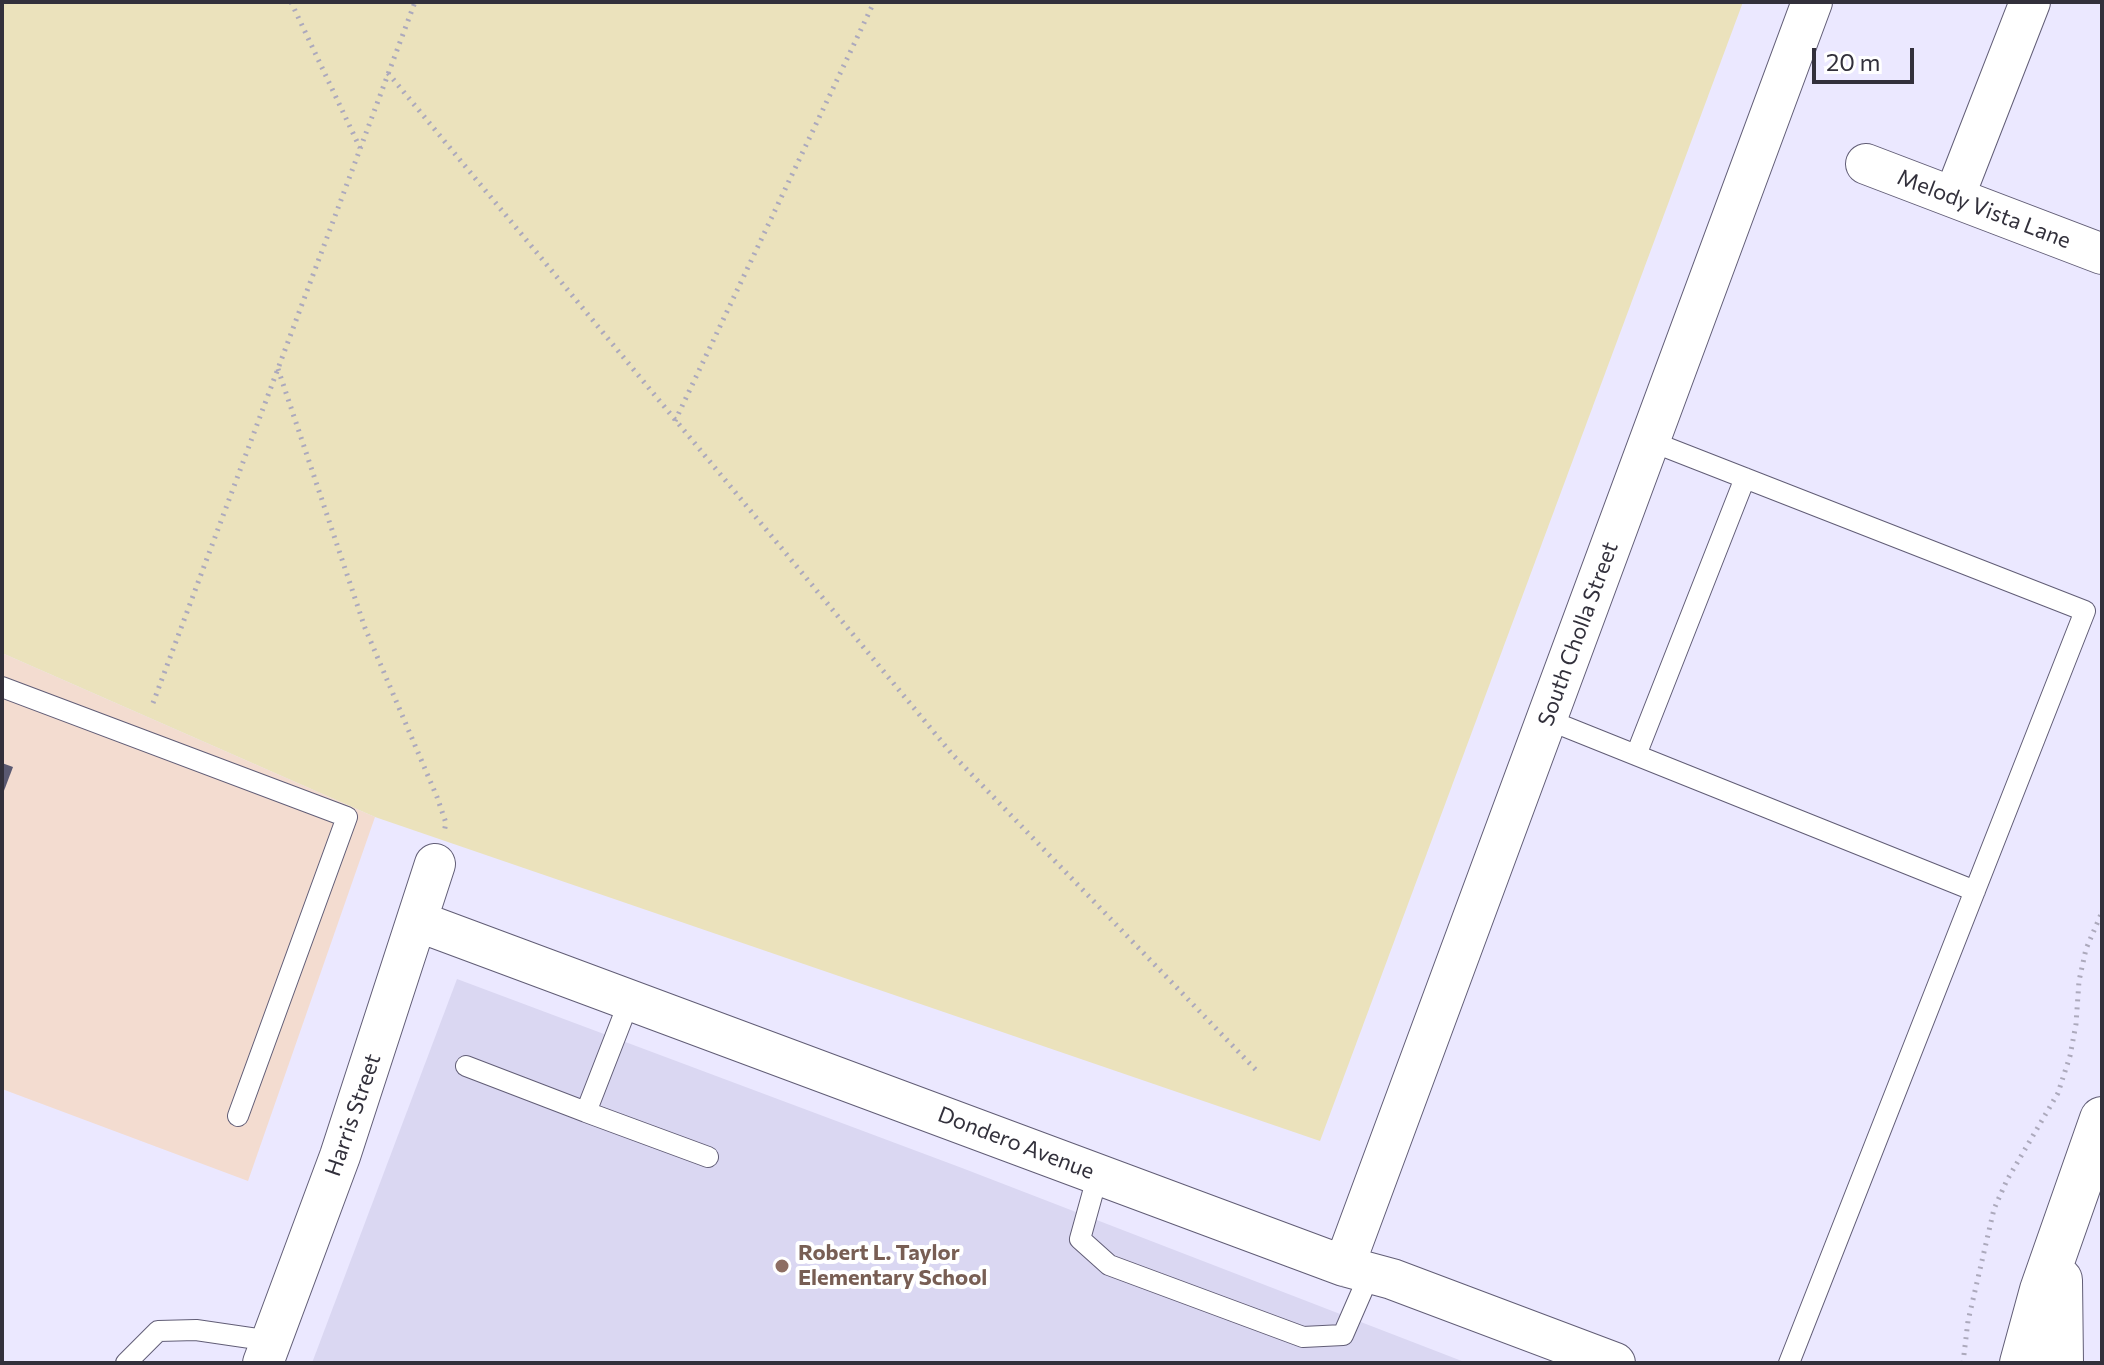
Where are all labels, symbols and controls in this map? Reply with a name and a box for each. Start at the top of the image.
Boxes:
scale bar [1816,32,1918,82]
text: 20 m [1826,47,1880,76]
street label: Melody Vista Lane [1894,164,2074,254]
street label: South Cholla Street [1532,538,1624,730]
street label: Harris Street [320,1050,386,1180]
street label: Dondero Avenue [934,1101,1098,1185]
place label: Robert L. Taylor Elementary School [798,1240,987,1292]
marker: Robert L. Taylor Elementary School [773,1257,791,1275]

